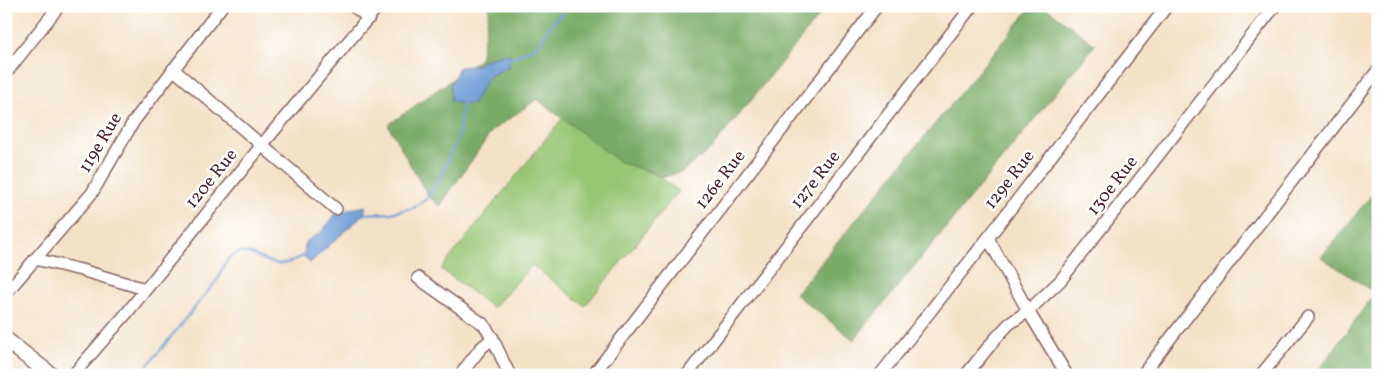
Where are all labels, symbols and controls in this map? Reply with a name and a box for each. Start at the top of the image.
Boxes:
street label: 119e Rue [73,108,129,178]
street label: 120e Rue [180,144,244,214]
street label: 126e Rue [690,145,752,215]
street label: 127e Rue [785,145,847,215]
street label: 129e Rue [979,145,1041,215]
street label: 130e Rue [1082,151,1144,221]

